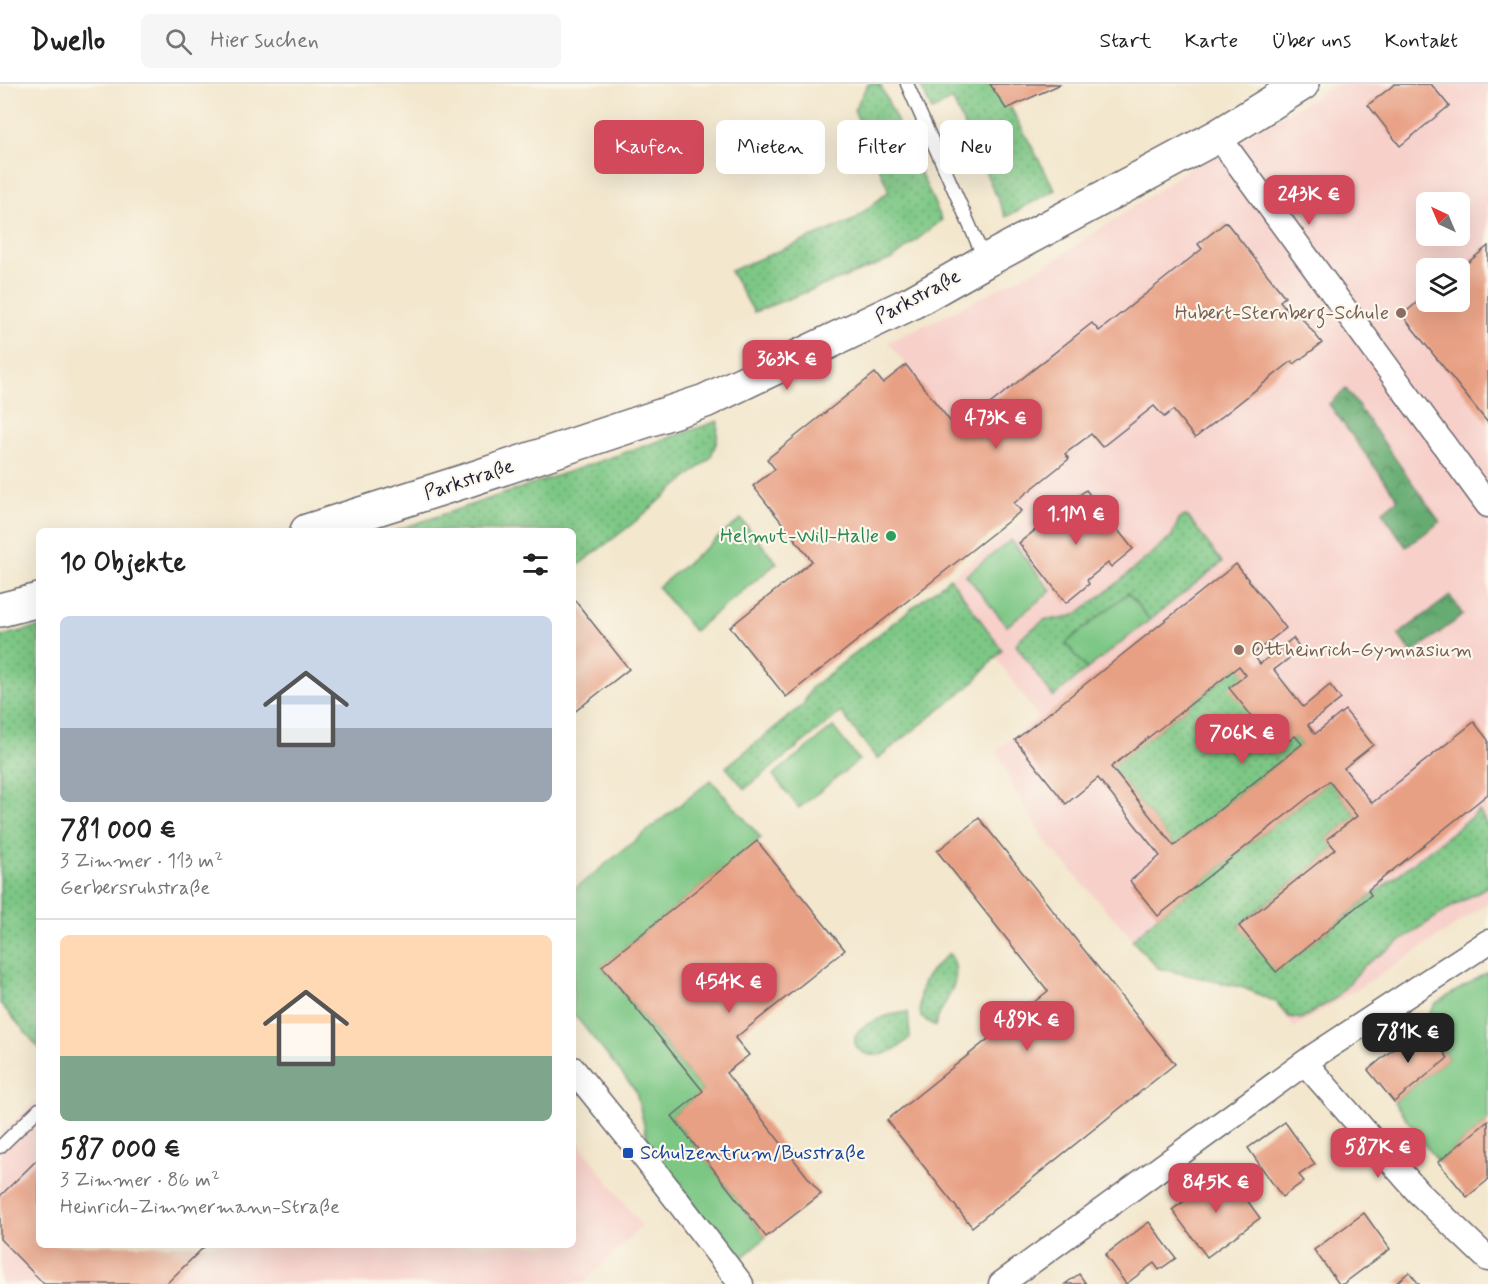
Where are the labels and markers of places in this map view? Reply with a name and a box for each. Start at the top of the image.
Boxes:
pin: 243K € [1260,175,1358,226]
place label: Hubert-Sternberg-Schule [1175,300,1389,329]
marker: Hubert-Sternberg-Schule [1394,306,1408,320]
pin: 363K € [738,340,836,391]
pin: 473K € [947,399,1045,450]
pin: 1.1M € [1027,495,1125,546]
place label: Helmut-Will-Halle [720,523,879,550]
marker: Helmut-Will-Halle [884,529,898,543]
place label: Ottheinrich-Gymnasium [1251,637,1472,664]
marker: Ottheinrich-Gymnasium [1232,643,1246,657]
pin: 706K € [1193,714,1291,765]
pin: 454K € [680,963,778,1014]
pin: 489K € [978,1001,1076,1052]
pin: 781K € [1359,1013,1457,1064]
pin: 587K € [1329,1128,1427,1179]
place label: Schulzentrum/Busstraße [640,1140,866,1167]
marker: Schulzentrum/Busstraße [621,1146,635,1160]
pin: 845K € [1167,1163,1265,1214]

